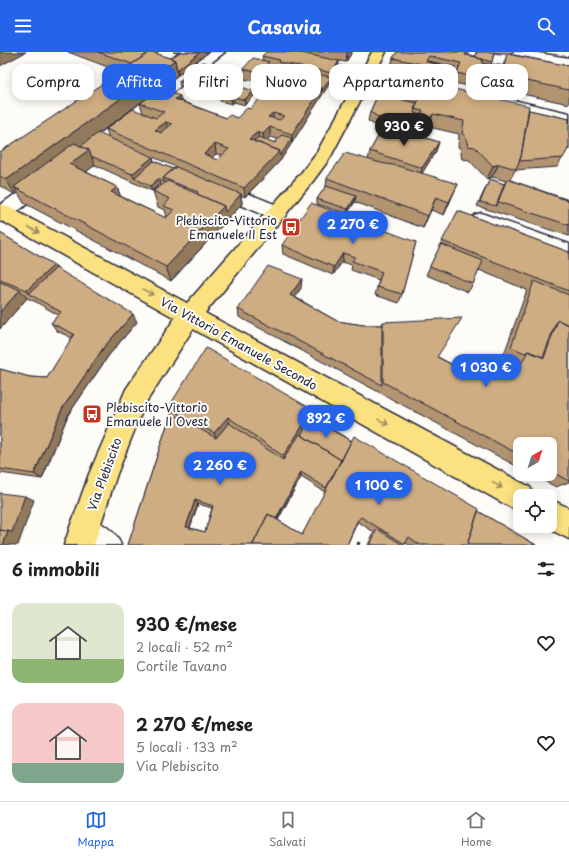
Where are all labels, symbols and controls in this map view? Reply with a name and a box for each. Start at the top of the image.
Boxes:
text: Casavia [248,13,321,40]
icon: menu [12,15,34,37]
icon: search [535,15,557,37]
chip: Compra [12,64,94,100]
chip: Affitta [102,64,176,100]
chip: Filtri [184,64,243,100]
chip: Nuovo [251,64,321,100]
chip: Appartamento [329,64,458,100]
chip: Casa [466,64,528,100]
pin: 930 € [376,113,432,147]
text: 930 € [384,116,424,135]
place label: Plebiscito-Vittorio Emanuele II Est [176,211,277,243]
pin: 2 270 € [316,211,390,245]
text: 2 270 € [327,214,379,233]
bus stop icon: Plebiscito-Vittorio Emanuele II Est [280,216,302,238]
one-way arrow [28,227,40,234]
one-way arrow [142,289,154,297]
street label: Via Vittorio Emanuele Secondo [157,292,321,394]
pin: 1 030 € [449,354,523,388]
text: 1 030 € [460,357,512,376]
place label: Plebiscito-Vittorio Emanuele II Ovest [106,398,208,430]
bus stop icon: Plebiscito-Vittorio Emanuele II Ovest [81,403,103,425]
pin: 892 € [298,405,354,439]
text: 892 € [307,408,345,427]
one-way arrow [377,419,389,426]
street label: Via Plebiscito [82,435,126,513]
north arrow [513,437,557,481]
map controls [513,437,557,533]
pin: 2 260 € [183,452,257,486]
text: 2 260 € [193,455,247,474]
pin: 1 100 € [342,472,416,506]
text: 1 100 € [355,475,403,494]
one-way arrow [491,481,503,489]
button: locate [513,489,557,533]
text: 6 immobili [12,556,100,582]
icon: filters [535,558,557,580]
text: 930 €/mese [136,611,237,637]
icon: home [44,619,92,667]
icon: heart [535,632,557,654]
text: 2 locali · 52 m² [136,637,233,656]
text: Cortile Tavano [136,656,227,675]
text: 2 270 €/mese [136,711,253,737]
icon: home [44,719,92,767]
icon: heart [535,732,557,754]
text: 5 locali · 133 m² [136,737,238,756]
text: Via Plebiscito [136,756,219,775]
tab: Mappa [77,809,114,850]
tab: Salvati [269,809,306,850]
tab: Home [461,809,492,850]

